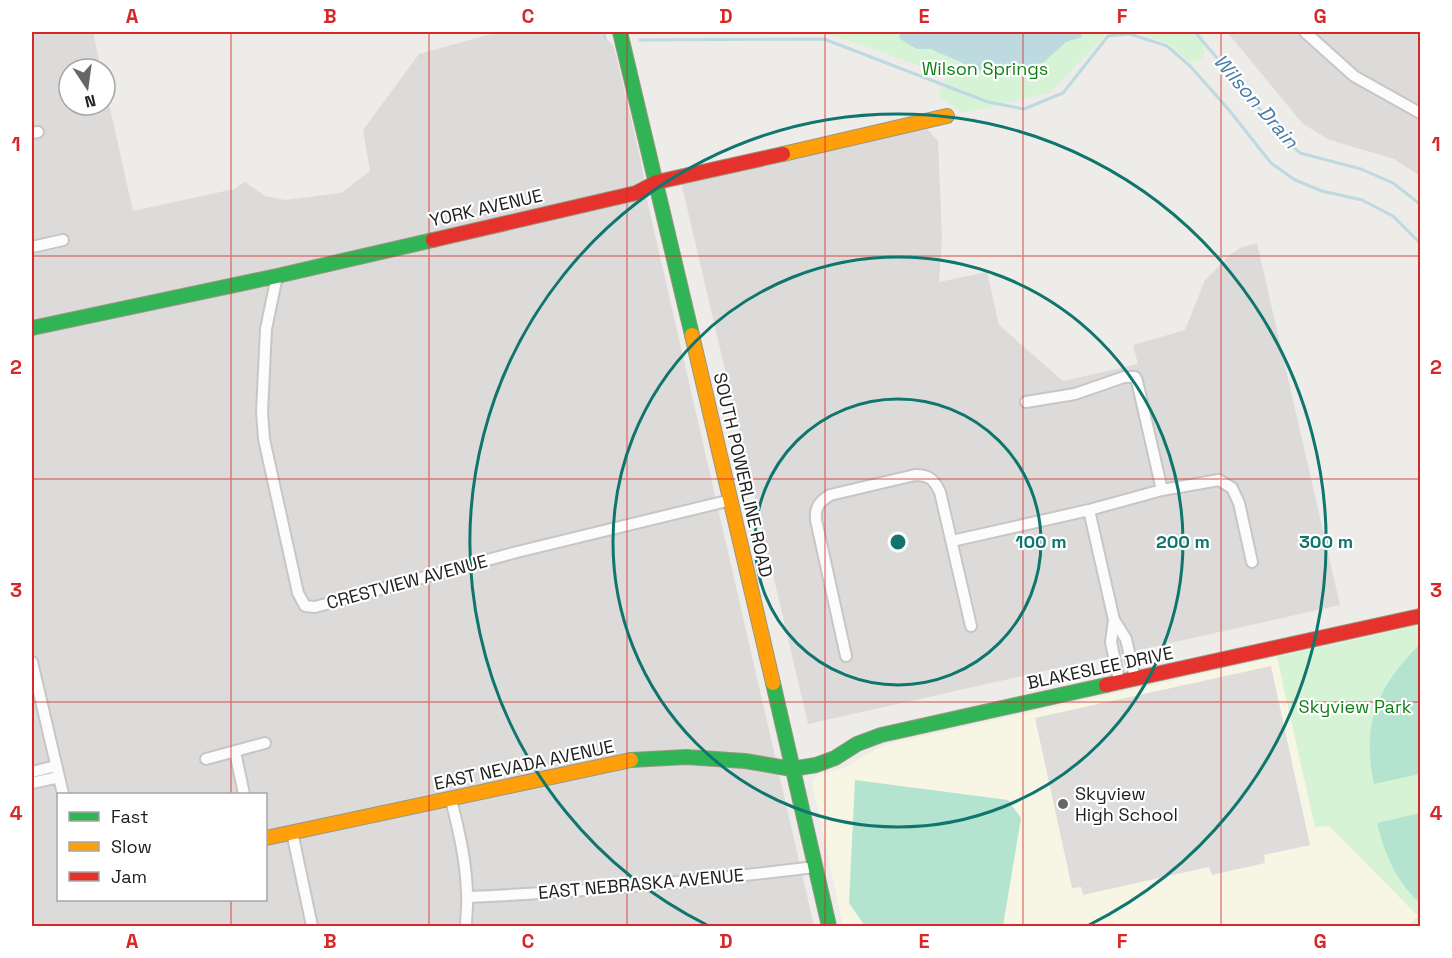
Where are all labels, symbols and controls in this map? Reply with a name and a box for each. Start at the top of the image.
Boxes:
text: A [126,3,139,29]
text: B [323,3,337,29]
text: C [522,3,535,29]
text: D [719,3,733,29]
text: E [918,3,930,29]
text: F [1117,3,1128,29]
text: G [1313,3,1327,29]
water label: Wilson Drain [1208,48,1305,154]
north arrow [57,57,117,117]
park label: Wilson Springs [922,57,1048,80]
text: N [83,90,98,113]
text: 1 [11,131,21,157]
text: 1 [1431,131,1441,157]
street label: YORK AVENUE [427,183,545,232]
text: 2 [10,354,22,380]
text: 2 [1430,354,1442,380]
street label: SOUTH POWERLINE ROAD [709,370,778,580]
text: 100 m [1015,530,1067,553]
text: 200 m [1156,530,1210,553]
text: 300 m [1299,530,1353,553]
centre of rings [888,532,908,552]
street label: CRESTVIEW AVENUE [324,549,490,614]
text: 3 [10,577,22,603]
text: 3 [1430,577,1442,603]
street label: BLAKESLEE DRIVE [1025,641,1175,694]
park label: Skyview Park [1299,695,1412,718]
street label: EAST NEVADA AVENUE [432,734,616,795]
place label: Skyview High School [1075,782,1178,826]
legend [57,793,267,901]
marker: Skyview High School [1056,797,1070,811]
text: 4 [10,800,23,826]
text: 4 [1430,800,1443,826]
text: Fast [111,805,148,828]
text: Slow [111,835,152,858]
street label: EAST NEBRASKA AVENUE [537,863,745,904]
text: Jam [111,865,147,888]
text: A [126,928,139,954]
text: B [323,928,337,954]
text: C [522,928,535,954]
text: D [719,928,733,954]
text: E [918,928,930,954]
text: F [1117,928,1128,954]
text: G [1313,928,1327,954]

